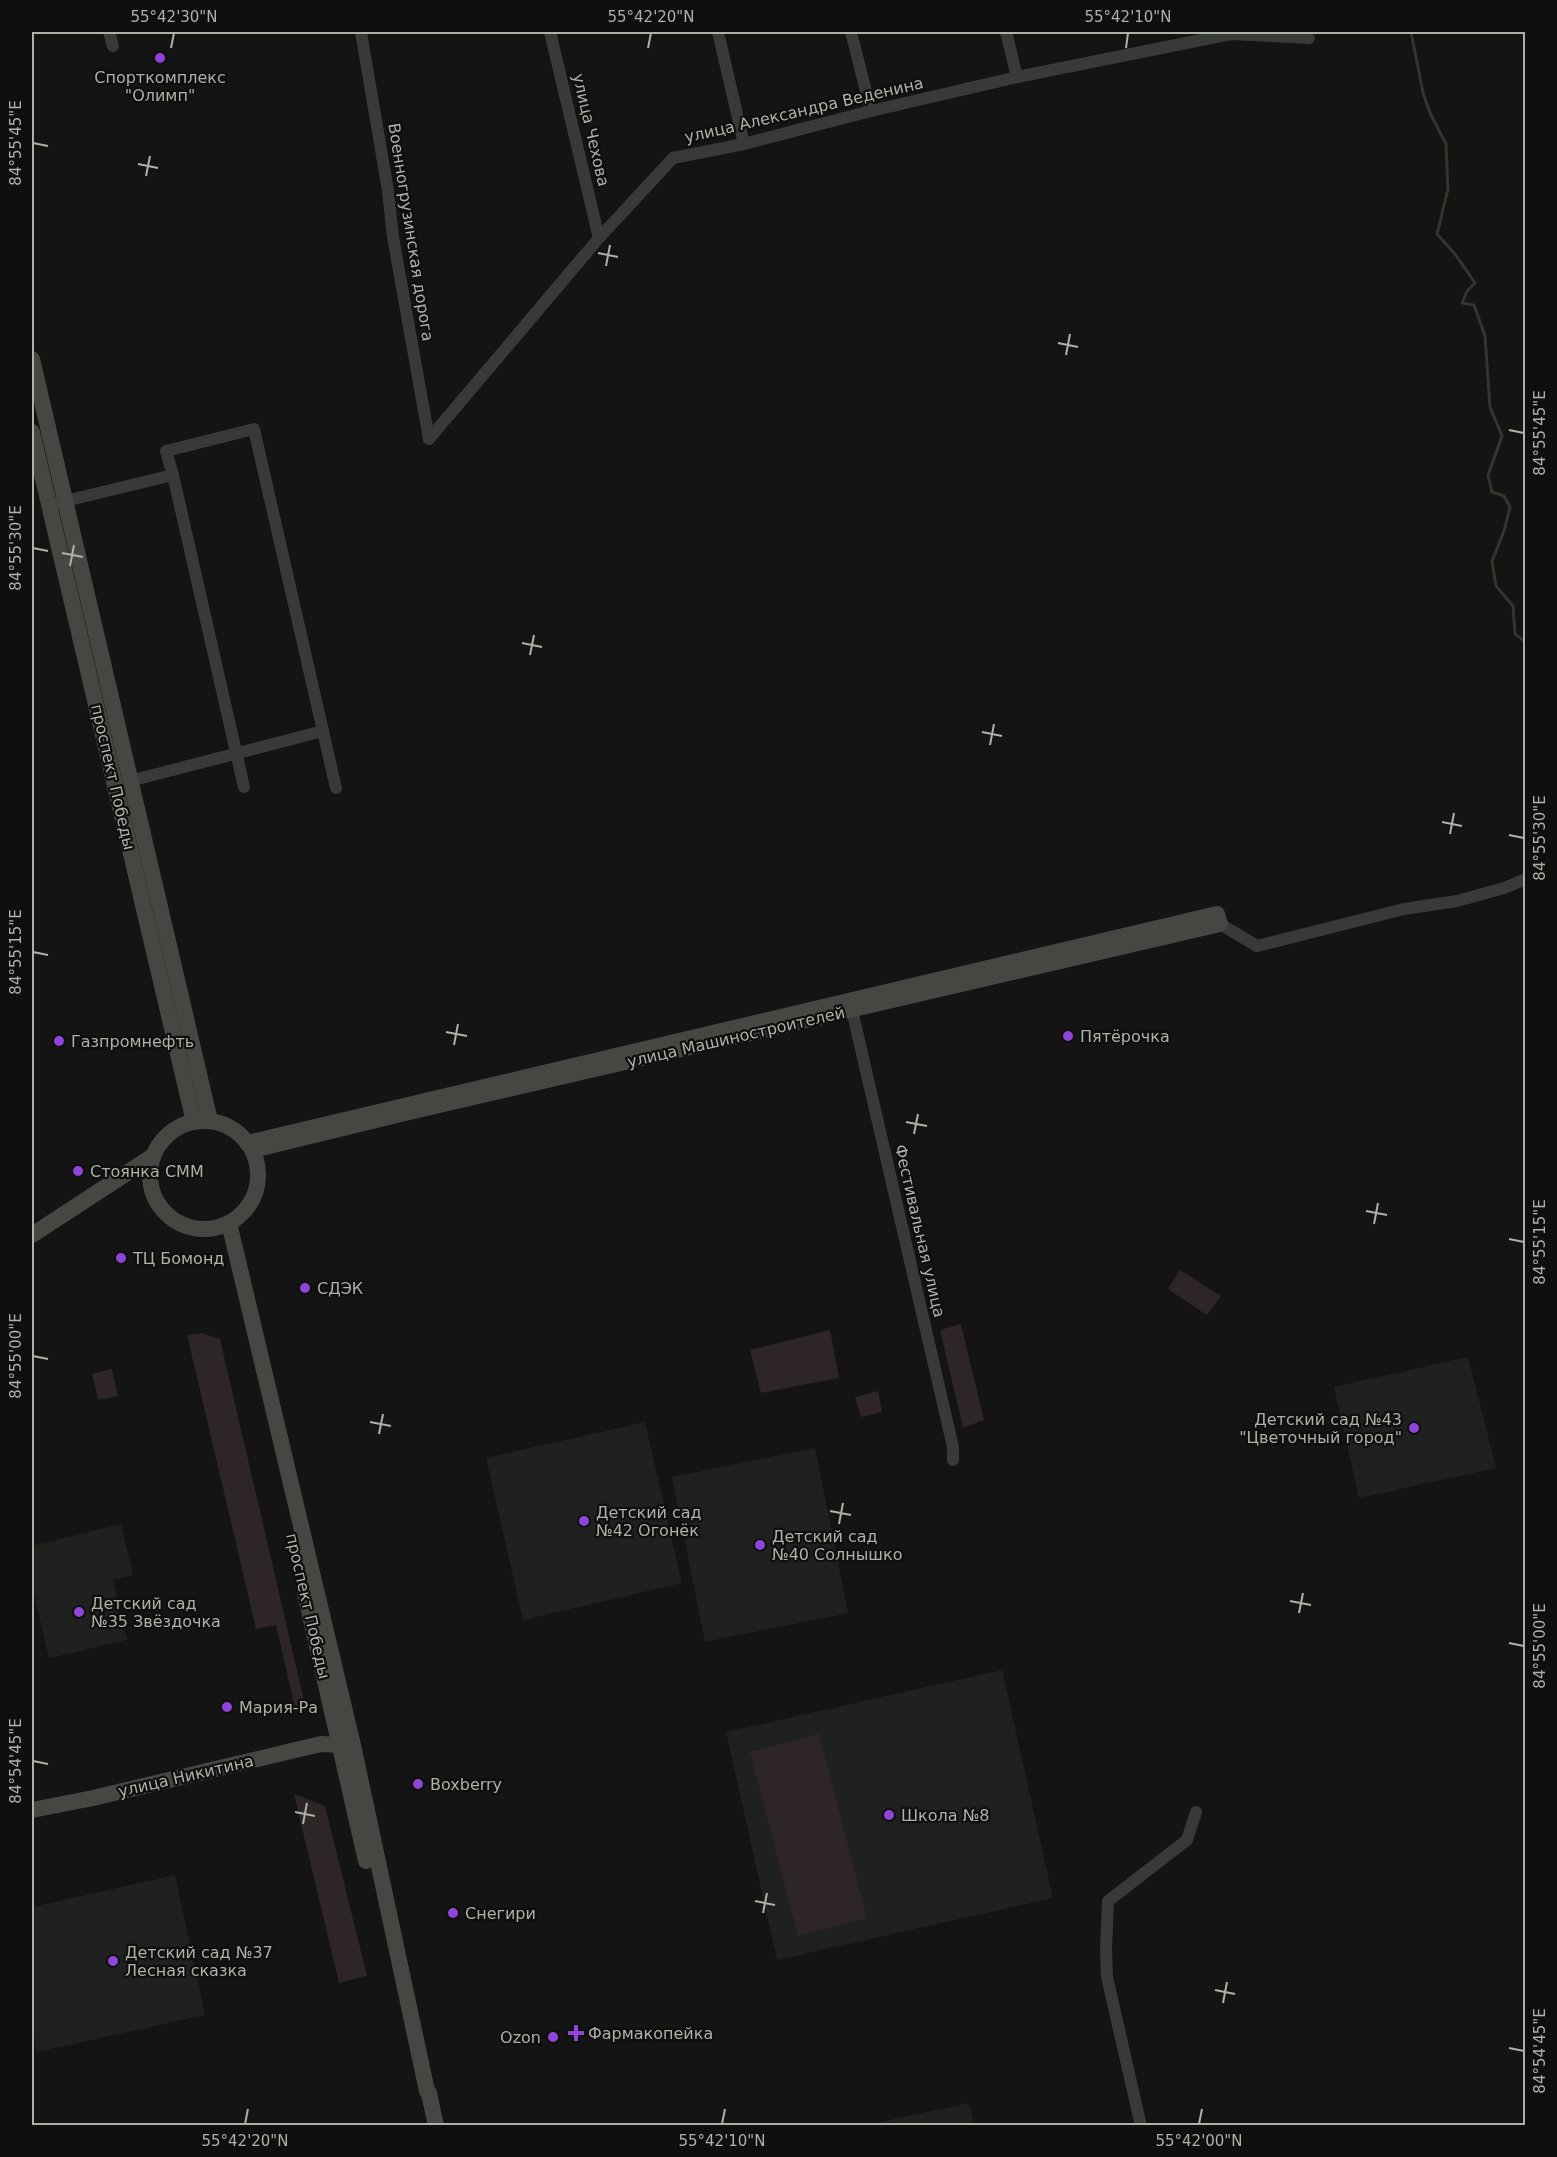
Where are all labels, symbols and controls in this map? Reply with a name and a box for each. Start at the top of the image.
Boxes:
text: 55°42'30"N [130,8,218,26]
text: 55°42'20"N [607,8,695,26]
text: 55°42'10"N [1084,8,1172,26]
marker: Спорткомплекс "Олимп" [153,51,167,65]
place label: Спорткомплекс "Олимп" [94,68,226,105]
street label: улица Чехова [569,72,613,188]
street label: улица Александра Веденина [683,73,925,147]
text: 84°55'45"E [7,100,25,186]
street label: Военногрузинская дорога [384,122,438,342]
text: 84°55'45"E [1531,390,1549,476]
text: 84°55'30"E [7,505,25,591]
street label: проспект Победы [87,702,139,852]
text: 84°55'30"E [1531,795,1549,881]
text: 84°55'15"E [7,909,25,995]
street label: улица Машиностроителей [625,1003,847,1071]
place label: Пятёрочка [1080,1027,1170,1046]
marker: Пятёрочка [1061,1029,1075,1043]
place label: Газпромнефть [71,1032,194,1051]
marker: Газпромнефть [52,1034,66,1048]
street label: Фестивальная улица [891,1143,949,1319]
place label: Стоянка СММ [90,1162,204,1181]
marker: Стоянка СММ [71,1164,85,1178]
text: 84°55'15"E [1531,1199,1549,1285]
place label: ТЦ Бомонд [132,1249,224,1268]
marker: ТЦ Бомонд [114,1251,128,1265]
place label: СДЭК [317,1279,364,1298]
marker: СДЭК [298,1281,312,1295]
text: 84°55'00"E [7,1313,25,1399]
place label: Детский сад №43 "Цветочный город" [1239,1410,1402,1447]
marker: Детский сад №43 "Цветочный город" [1407,1421,1421,1435]
place label: Детский сад №42 Огонёк [596,1503,702,1540]
marker: Детский сад №42 Огонёк [577,1514,591,1528]
place label: Детский сад №40 Солнышко [772,1527,902,1564]
street label: проспект Победы [282,1531,334,1681]
marker: Детский сад №40 Солнышко [753,1538,767,1552]
place label: Детский сад №35 Звёздочка [91,1594,221,1631]
text: 84°55'00"E [1531,1603,1549,1689]
marker: Детский сад №35 Звёздочка [72,1605,86,1619]
place label: Мария-Ра [239,1698,318,1717]
marker: Мария-Ра [220,1700,234,1714]
text: 84°54'45"E [7,1718,25,1804]
street label: улица Никитина [116,1751,256,1801]
place label: Boxberry [430,1775,502,1794]
marker: Boxberry [411,1777,425,1791]
place label: Школа №8 [901,1806,990,1825]
marker: Школа №8 [882,1808,896,1822]
place label: Снегири [465,1904,536,1923]
marker: Снегири [446,1906,460,1920]
place label: Детский сад №37 Лесная сказка [125,1943,273,1980]
marker: Детский сад №37 Лесная сказка [106,1954,120,1968]
text: 84°54'45"E [1531,2008,1549,2094]
place label: Фармакопейка [588,2024,713,2043]
marker: Фармакопейка [569,2026,583,2040]
place label: Ozon [500,2028,541,2047]
marker: Ozon [546,2030,560,2044]
text: 55°42'20"N [201,2132,289,2150]
text: 55°42'10"N [678,2132,766,2150]
text: 55°42'00"N [1155,2132,1243,2150]

